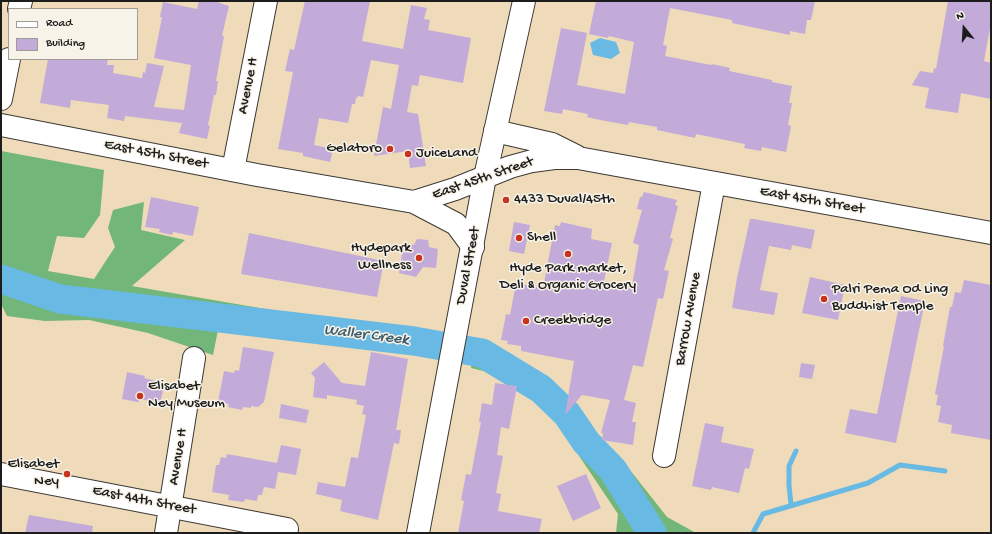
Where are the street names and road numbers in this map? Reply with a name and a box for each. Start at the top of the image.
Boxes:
street label: Avenue H [235,56,263,116]
street label: East 45th Street [102,136,210,174]
street label: East 45th Street [430,153,536,205]
street label: East 45th Street [758,183,866,219]
street label: Duval Street [453,226,485,306]
street label: Barrow Avenue [672,271,706,367]
street label: Avenue H [166,427,192,487]
street label: East 44th Street [91,482,197,520]

